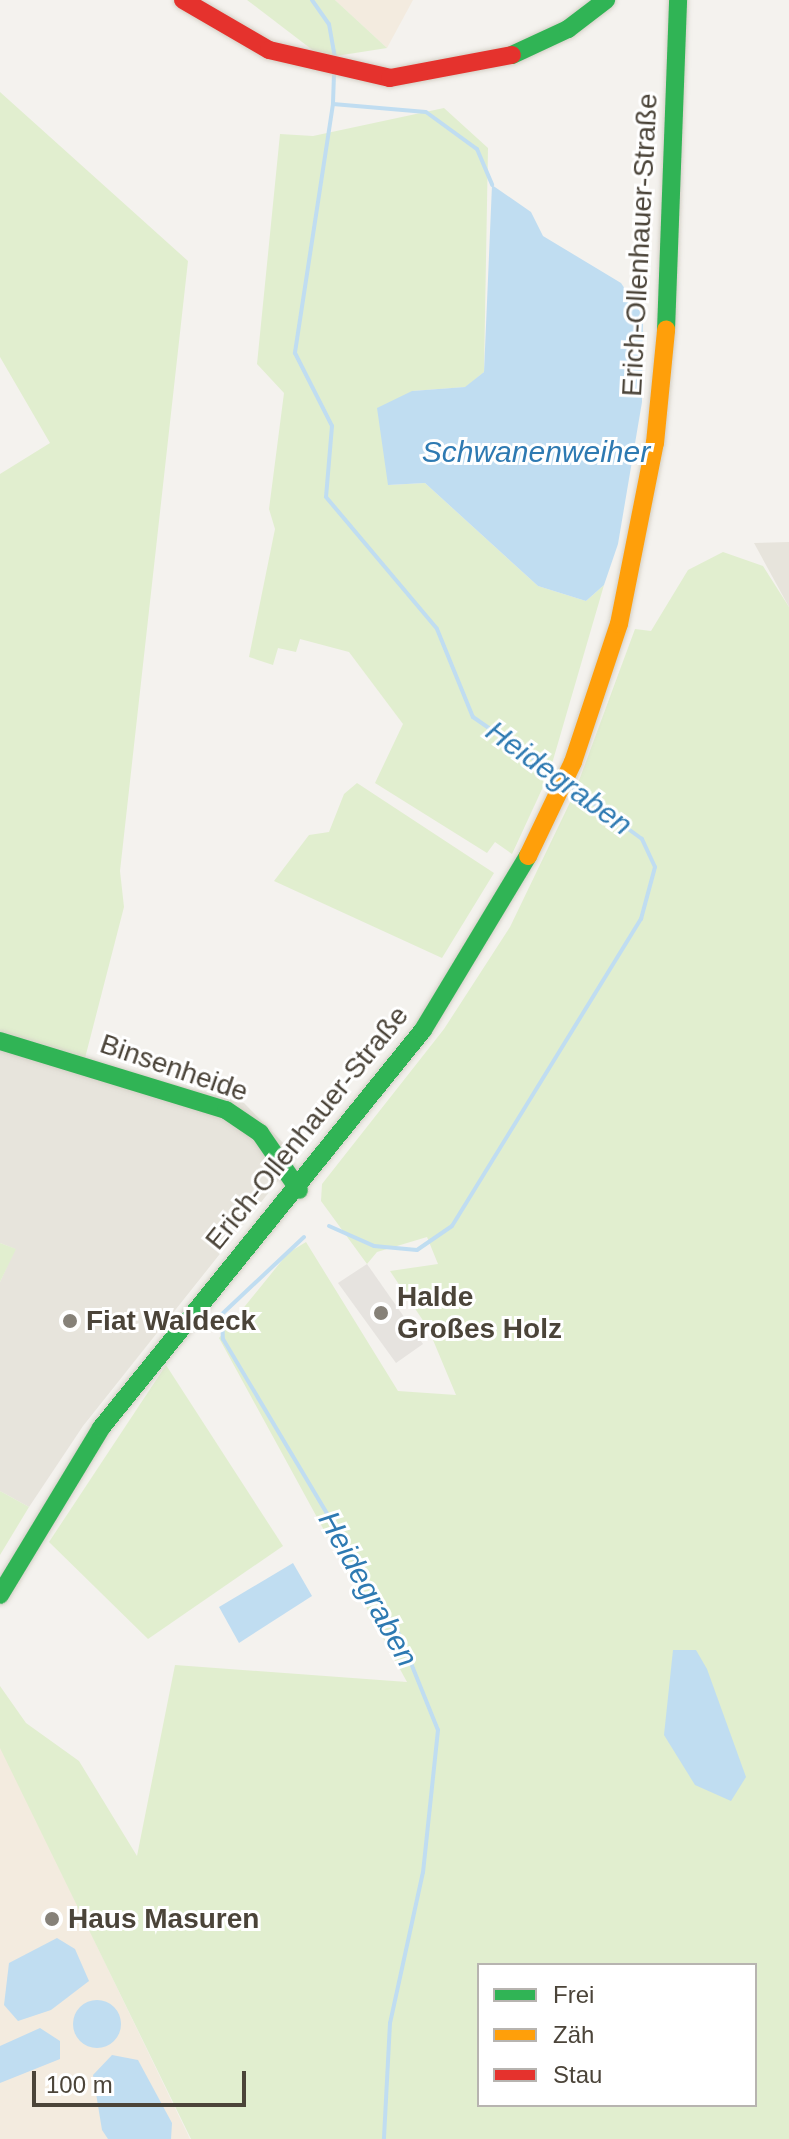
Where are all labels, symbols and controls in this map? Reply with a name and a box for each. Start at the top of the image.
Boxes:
street label: Erich-Ollenhauer-Straße [615,93,665,397]
water label: Schwanenweiher [422,434,650,470]
water label: Heidegraben [479,713,639,843]
street label: Erich-Ollenhauer-Straße [198,1000,416,1256]
street label: Binsenheide [96,1027,252,1109]
place label: Halde Großes Holz [397,1280,562,1346]
place label: Fiat Waldeck [86,1304,256,1338]
marker: Halde Großes Holz [372,1304,390,1322]
marker: Fiat Waldeck [61,1312,79,1330]
water label: Heidegraben [311,1505,425,1673]
place label: Haus Masuren [68,1902,259,1936]
marker: Haus Masuren [43,1910,61,1928]
legend [477,1963,757,2107]
text: Frei [553,1981,594,2008]
text: Zäh [553,2021,594,2048]
scale bar [36,2055,250,2105]
text: Stau [553,2061,602,2088]
text: 100 m [46,2071,113,2098]

